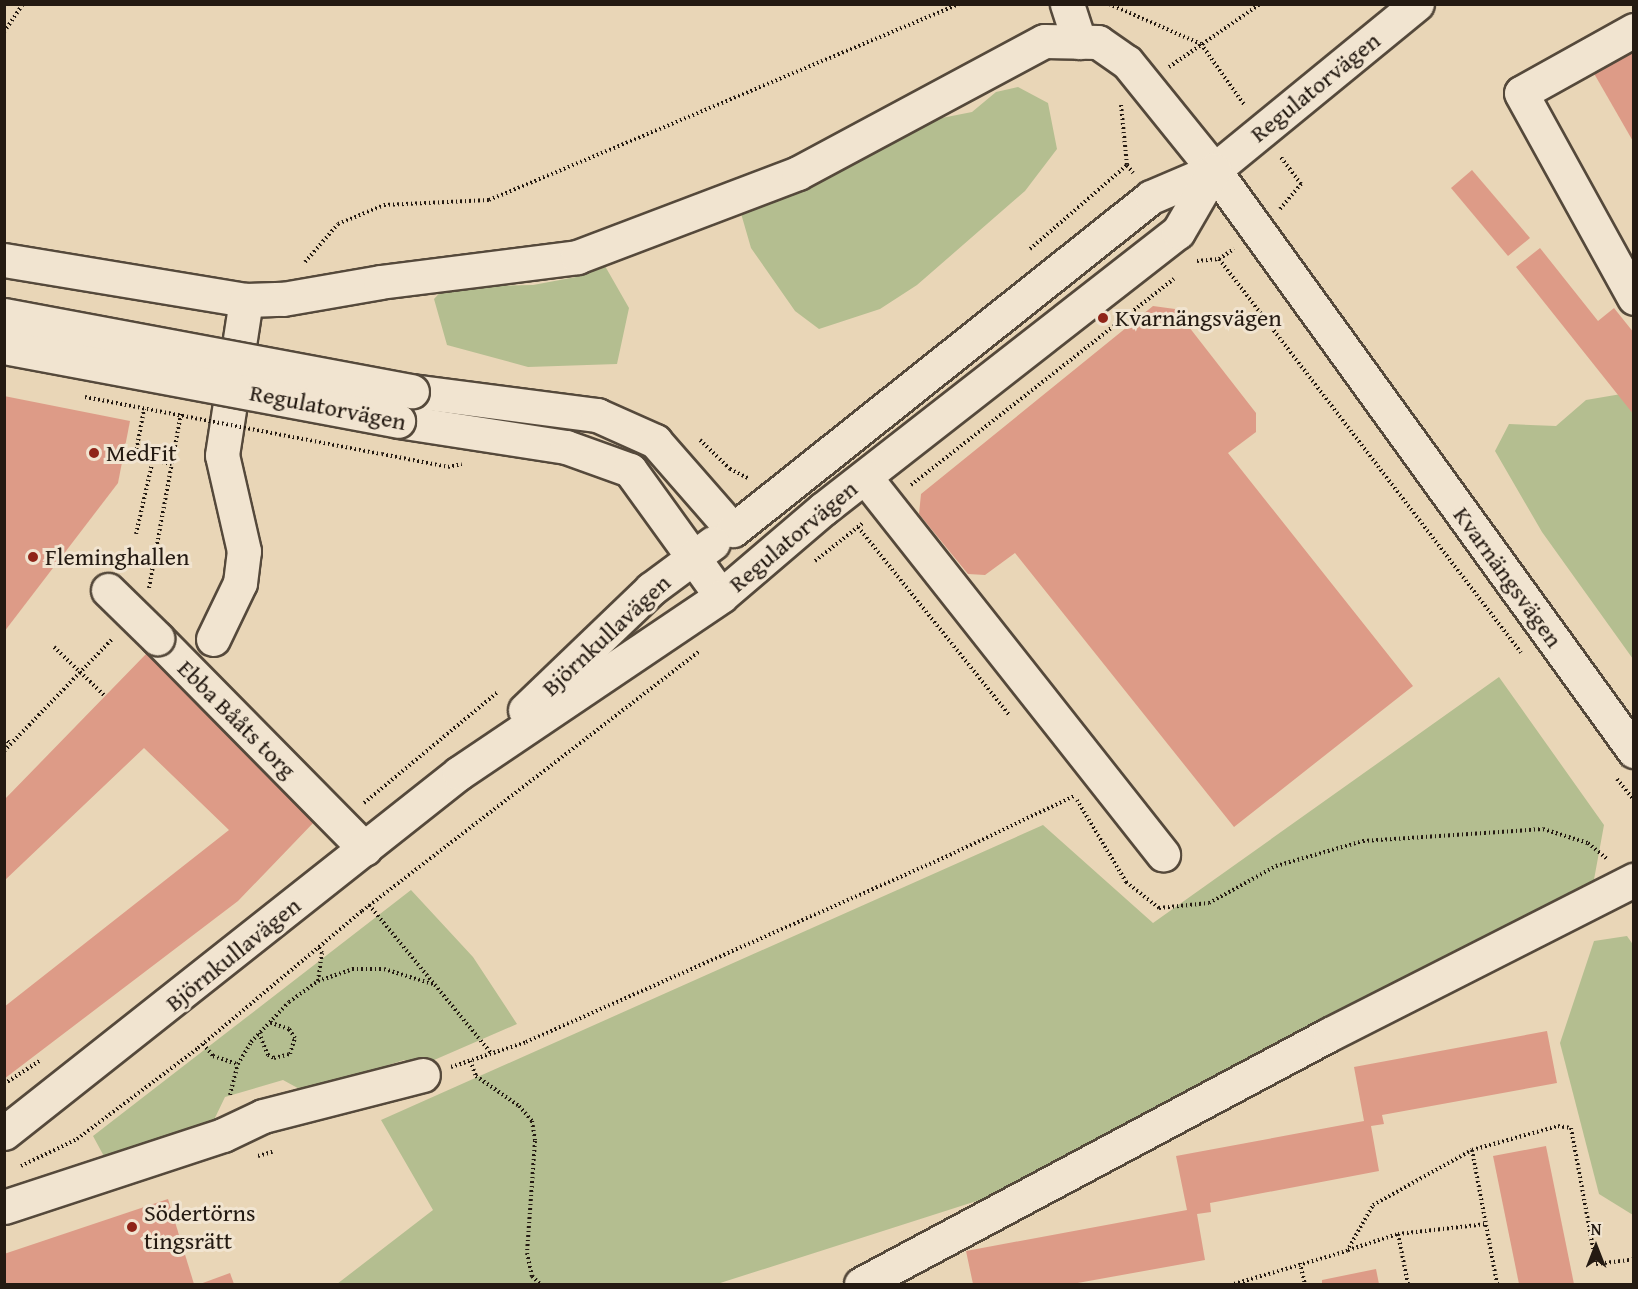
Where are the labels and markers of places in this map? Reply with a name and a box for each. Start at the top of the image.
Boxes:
place label: Kvarnängsvägen [1115,304,1282,332]
marker: Kvarnängsvägen [1096,311,1110,325]
place label: MedFit [106,439,177,467]
marker: MedFit [87,446,101,460]
place label: Fleminghallen [45,543,190,571]
marker: Fleminghallen [26,550,40,564]
place label: Södertörns tingsrätt [144,1199,256,1255]
marker: Södertörns tingsrätt [125,1220,139,1234]

